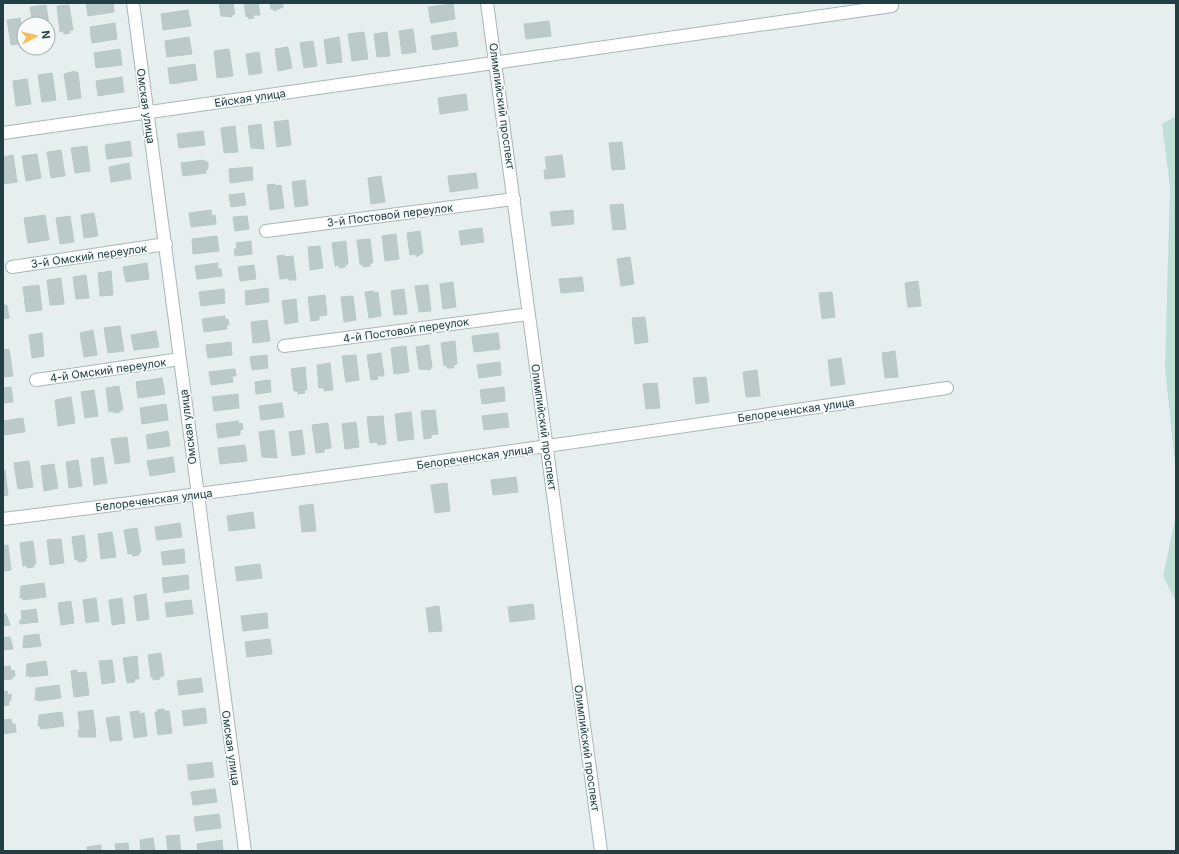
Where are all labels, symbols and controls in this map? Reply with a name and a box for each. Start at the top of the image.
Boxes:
north arrow [16,16,56,56]
text: N [38,30,53,40]
street label: Олимпийский проспект [486,42,518,171]
street label: Омская улица [134,68,158,144]
street label: Ейская улица [213,86,287,110]
street label: 3-й Постовой переулок [326,200,454,230]
street label: 3-й Омский переулок [30,241,148,271]
street label: 4-й Постовой переулок [342,314,470,346]
street label: 4-й Омский переулок [49,355,167,385]
street label: Олимпийский проспект [528,363,560,492]
street label: Омская улица [176,389,200,465]
street label: Белореченская улица [737,395,855,425]
street label: Белореченская улица [416,442,534,472]
street label: Белореченская улица [95,486,213,514]
street label: Олимпийский проспект [571,684,603,813]
street label: Омская улица [219,710,243,786]

